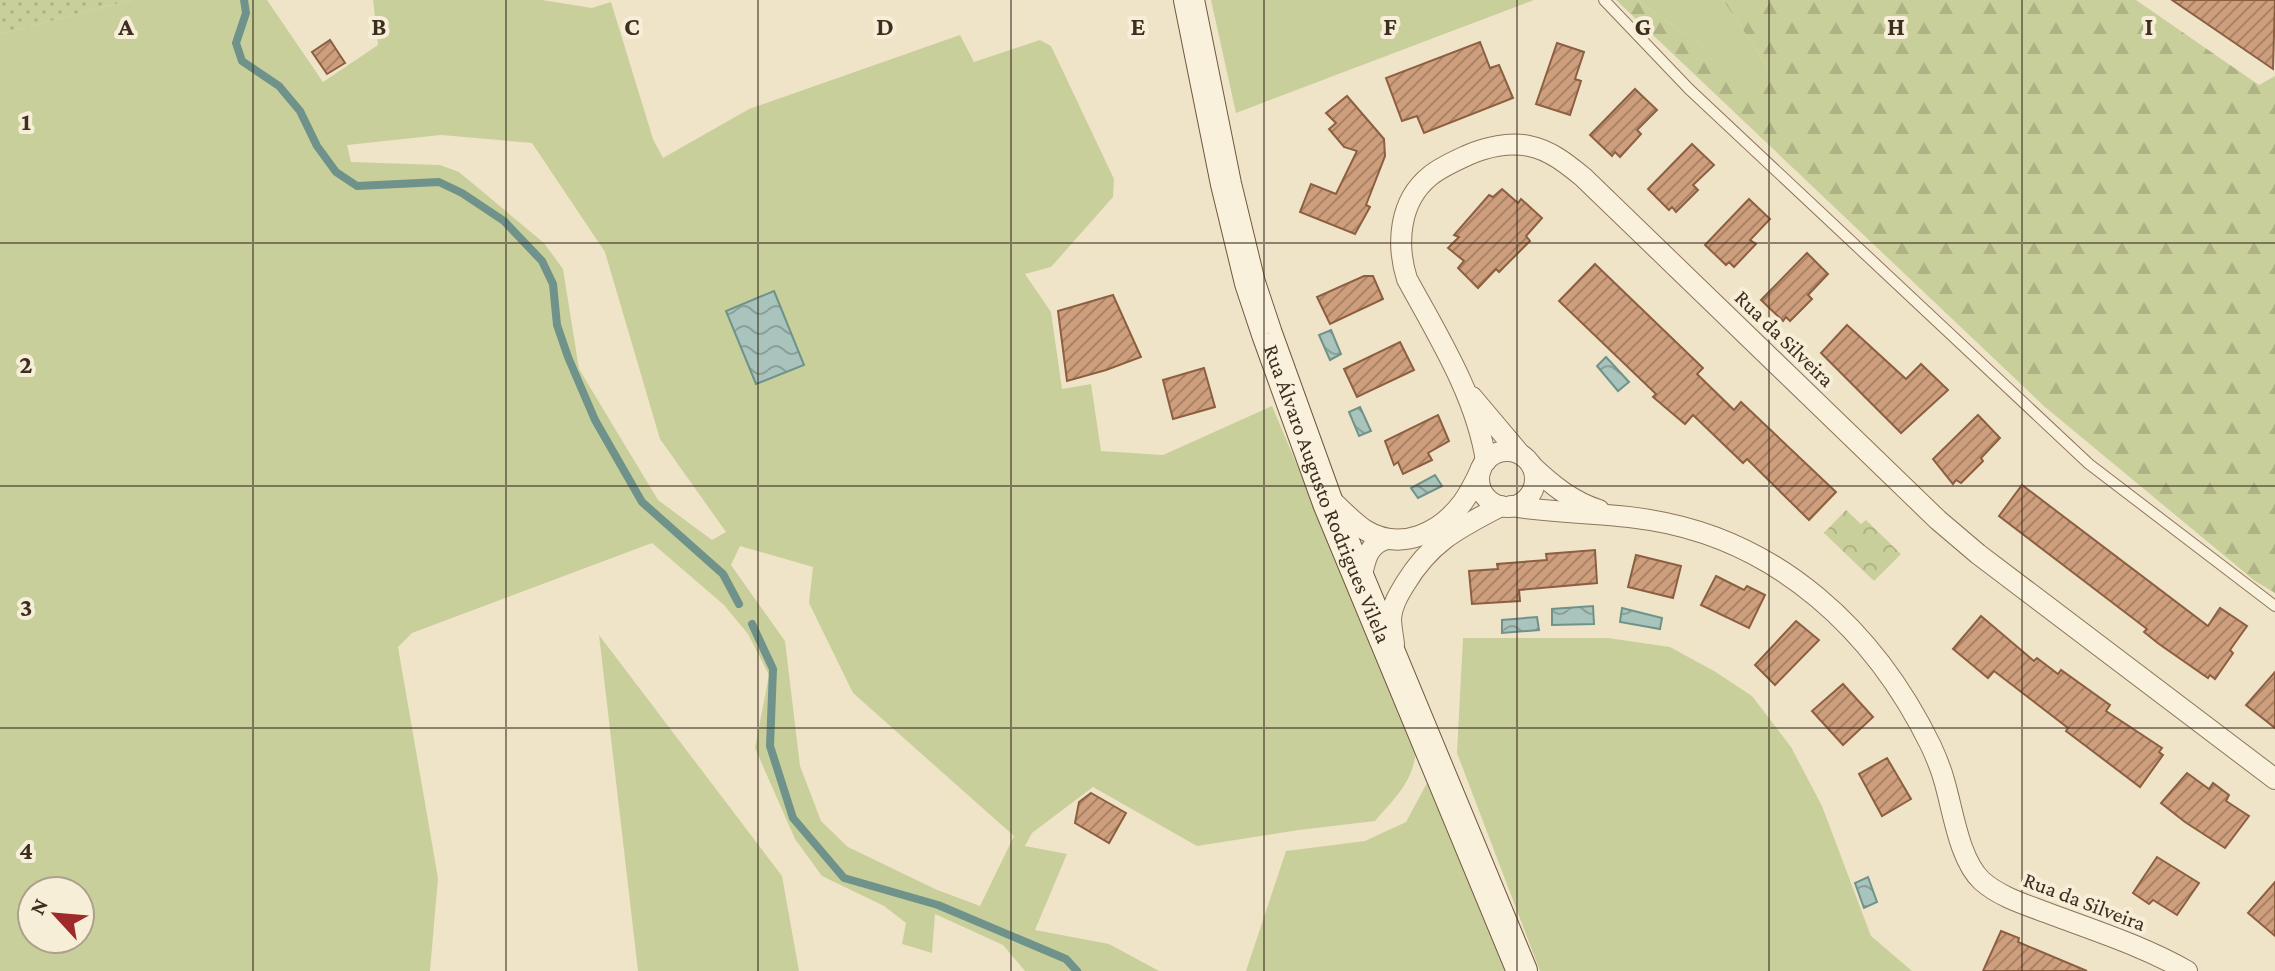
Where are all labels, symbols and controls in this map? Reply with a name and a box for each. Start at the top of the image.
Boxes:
text: A [117,12,134,41]
text: B [371,12,387,41]
text: C [624,12,640,41]
text: D [876,12,894,41]
text: E [1131,12,1146,41]
text: F [1383,12,1397,41]
text: G [1635,12,1651,41]
text: H [1887,12,1905,41]
text: I [2145,12,2153,41]
text: 1 [21,107,31,136]
street label: Rua da Silveira [1730,285,1840,392]
street label: Rua Álvaro Augusto Rodrigues Vilela [1259,341,1397,647]
text: 2 [19,350,33,379]
text: 3 [20,593,32,622]
text: 4 [19,836,33,865]
street label: Rua da Silveira [2020,867,2149,936]
north arrow [16,875,96,955]
text: N [24,894,53,919]

